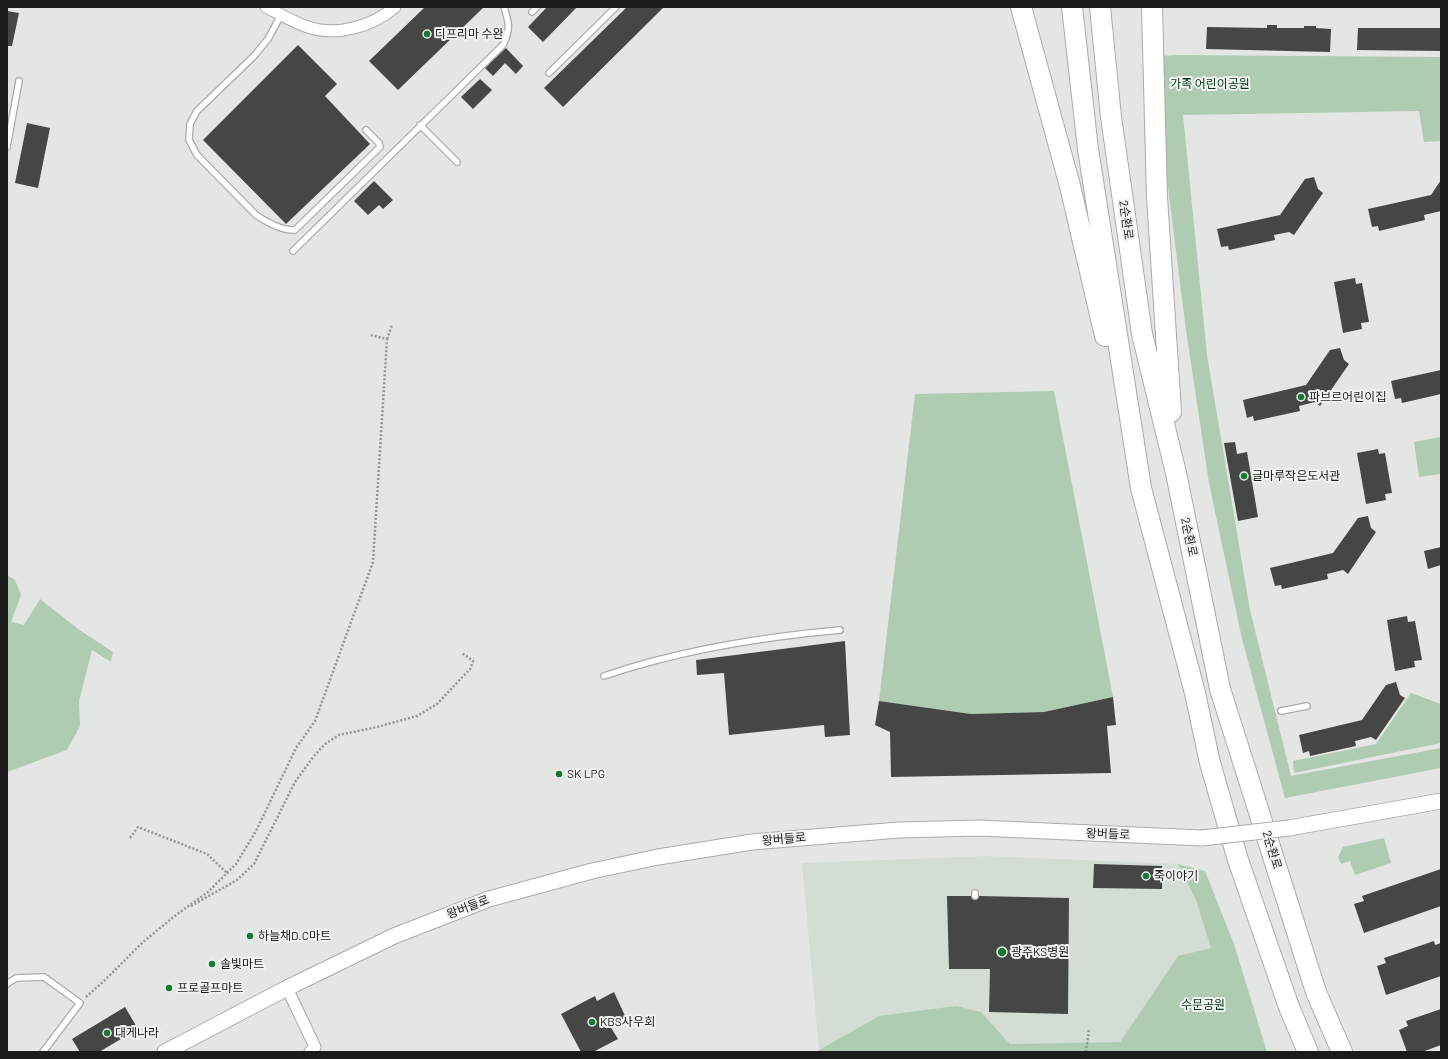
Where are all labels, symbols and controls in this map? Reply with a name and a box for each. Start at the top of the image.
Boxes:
place label: 디프리마 수완 [435,27,504,41]
marker: 디프리마 수완 [422,29,432,39]
park label: 가족 어린이공원 [1170,77,1250,91]
street label: 2순환로 [1116,199,1136,241]
place label: 파브르어린이집 [1309,390,1386,404]
marker: 파브르어린이집 [1296,392,1306,402]
place label: 글마루작은도서관 [1252,469,1340,483]
marker: 글마루작은도서관 [1239,471,1249,481]
street label: 2순환로 [1178,516,1200,558]
place label: SK LPG [567,767,605,781]
marker: SK LPG [554,769,564,779]
street label: 왕버들로 [1086,826,1130,842]
street label: 2순환로 [1259,829,1285,871]
street label: 왕버들로 [761,830,807,848]
place label: 죽이야기 [1154,869,1198,883]
marker: 죽이야기 [1141,871,1151,881]
street label: 왕버들로 [445,892,491,922]
place label: 하늘채D.C마트 [258,929,331,943]
marker: 하늘채D.C마트 [245,931,255,941]
place label: 광주KS병원 [1011,945,1069,959]
marker: 광주KS병원 [996,946,1008,958]
place label: 솔빛마트 [220,957,264,971]
marker: 솔빛마트 [207,959,217,969]
place label: 프로골프마트 [177,981,243,995]
marker: 프로골프마트 [164,983,174,993]
park label: 수문공원 [1181,998,1225,1012]
place label: KBS사우회 [600,1015,655,1029]
marker: KBS사우회 [587,1017,597,1027]
place label: 대게나라 [115,1026,159,1040]
marker: 대게나라 [102,1028,112,1038]

